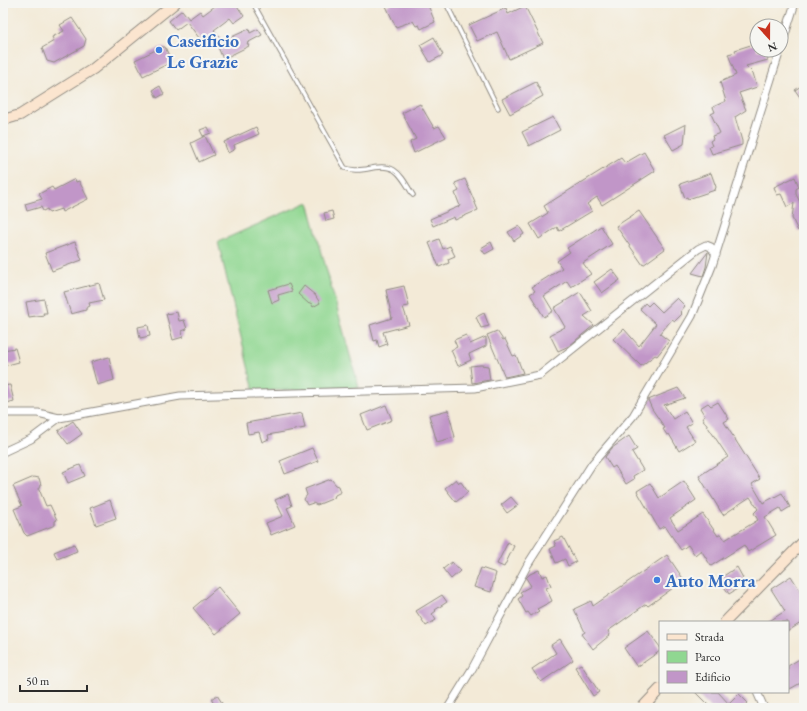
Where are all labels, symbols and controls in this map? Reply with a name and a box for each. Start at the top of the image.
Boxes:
north arrow [749,18,789,58]
place label: Caseificio Le Grazie [167,29,239,73]
text: N [766,39,779,56]
marker: Caseificio Le Grazie [154,45,164,55]
place label: Auto Morra [664,569,756,592]
marker: Auto Morra [652,575,662,585]
legend [659,621,789,693]
text: Strada [695,629,724,645]
text: Parco [695,649,720,665]
scale bar [20,667,87,693]
text: Edificio [695,669,731,685]
text: 50 m [26,673,50,689]

